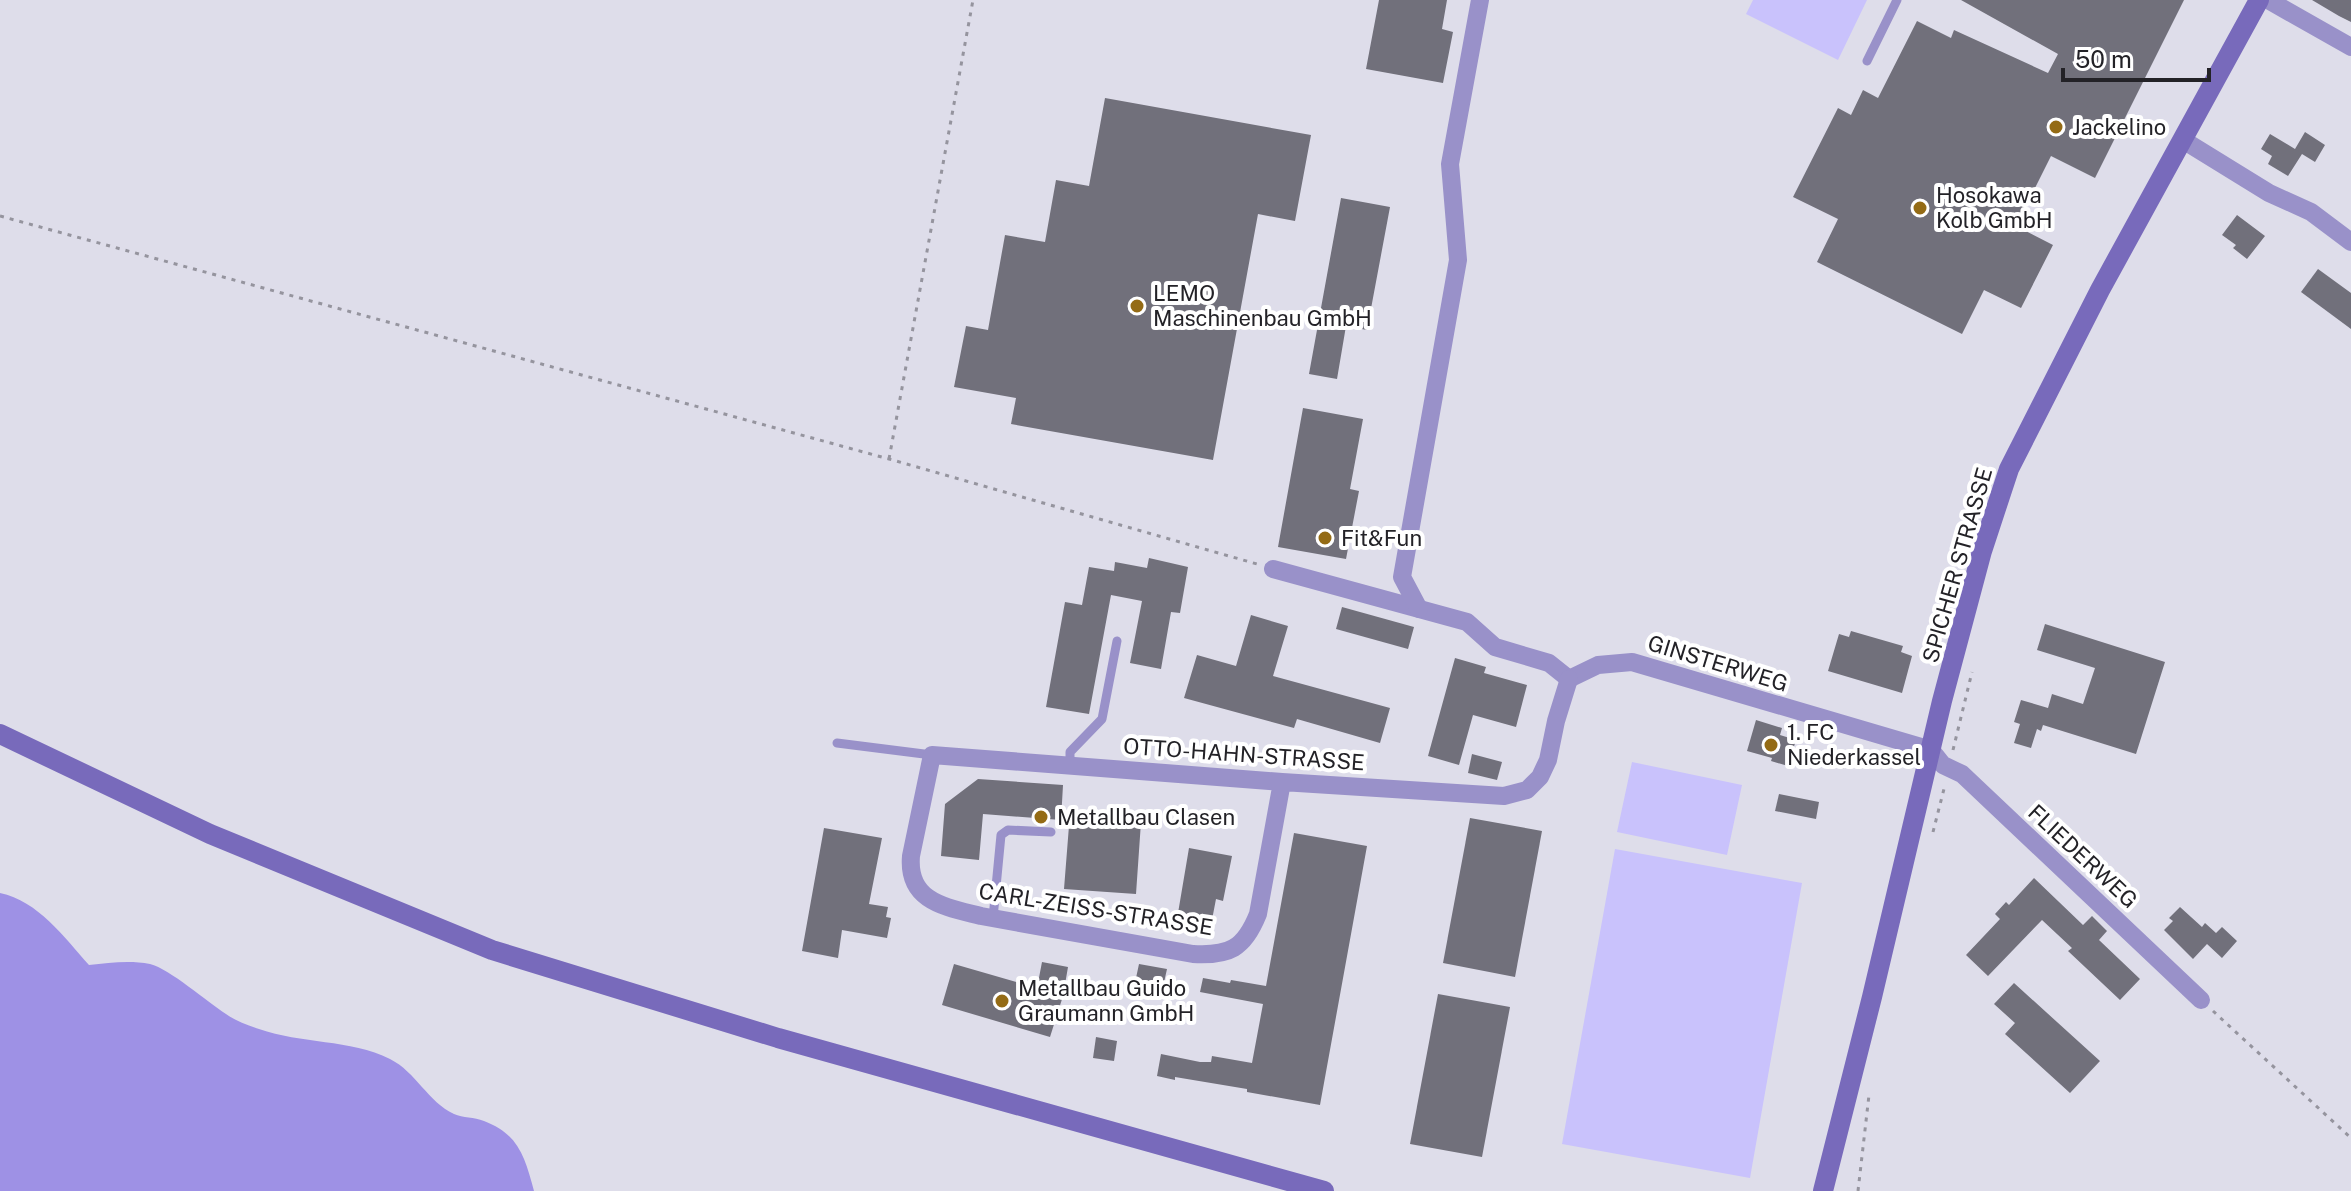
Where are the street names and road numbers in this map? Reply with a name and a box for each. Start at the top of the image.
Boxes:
street label: SPICHER STRASSE [1917,464,1997,666]
street label: GINSTERWEG [1645,629,1791,697]
street label: OTTO-HAHN-STRASSE [1122,733,1366,775]
street label: FLIEDERWEG [2023,799,2143,913]
street label: CARL-ZEISS-STRASSE [977,878,1215,940]

